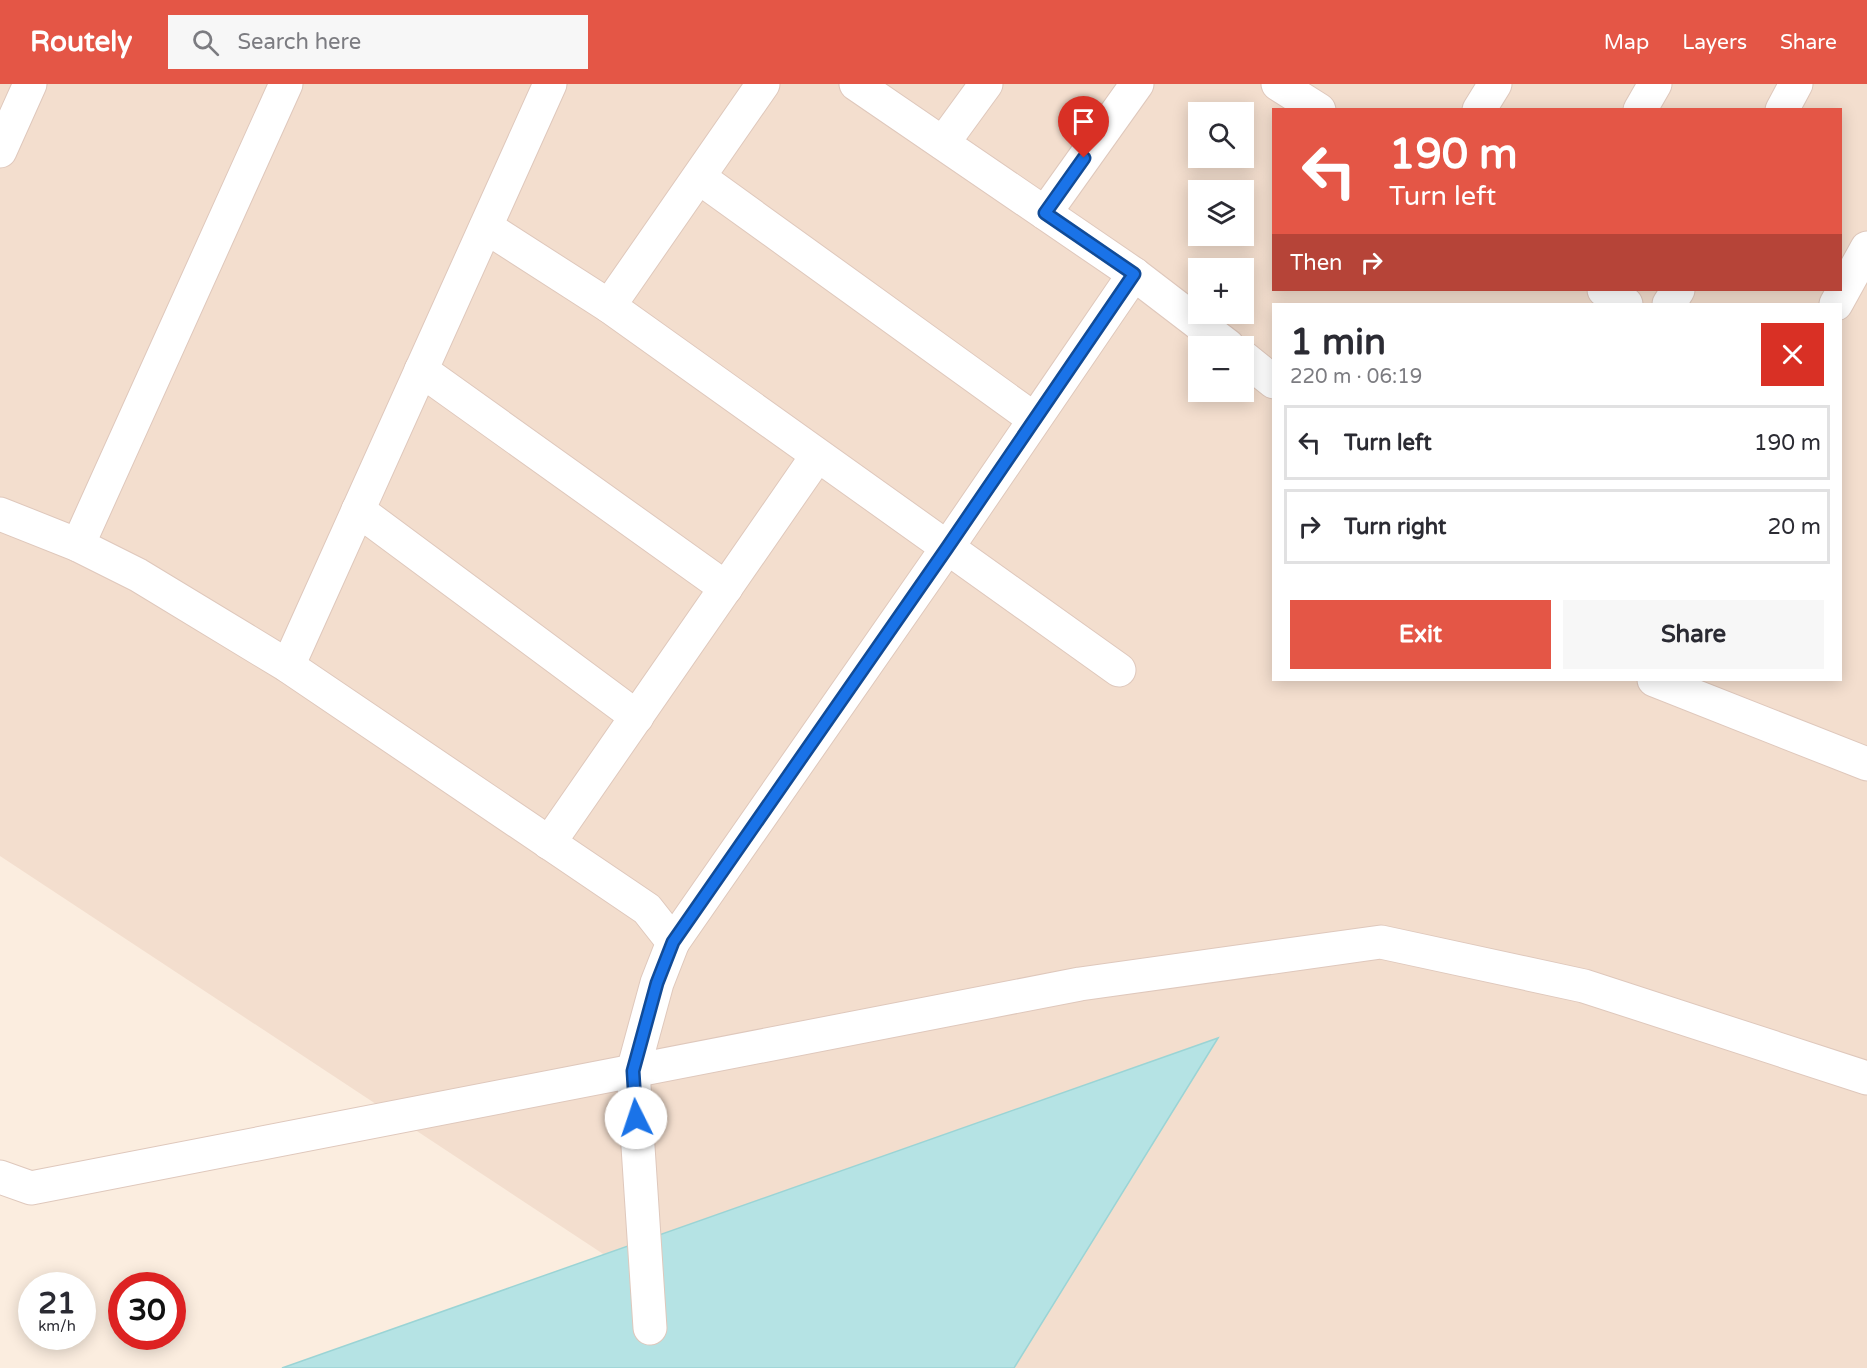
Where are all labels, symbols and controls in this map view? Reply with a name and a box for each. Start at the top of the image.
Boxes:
search box [168,15,588,69]
text: Routely [30,25,132,59]
icon: search [189,26,222,59]
text: Search here [237,29,361,55]
text: Map [1604,30,1649,55]
text: Layers [1682,30,1747,55]
text: Share [1780,30,1837,55]
pin [1058,96,1109,158]
map controls [1188,102,1254,402]
button: search [1188,102,1254,168]
icon: arrive [1067,105,1100,138]
text: 190 m [1389,129,1518,180]
icon: left [1290,132,1368,210]
button: layers [1188,180,1254,246]
text: Turn left [1389,180,1496,213]
icon: right [1355,246,1388,279]
text: Then [1290,250,1343,276]
button: + [1188,258,1254,324]
text: 1 min [1290,321,1386,364]
button: close [1761,323,1824,386]
button: − [1188,336,1254,402]
text: 220 m · 06:19 [1290,365,1422,389]
icon: left [1293,426,1326,459]
text: Turn left [1344,430,1432,456]
text: 190 m [1754,430,1821,456]
icon: right [1293,510,1326,543]
text: Turn right [1344,514,1446,540]
text: 20 m [1767,514,1821,540]
button: Exit [1290,600,1551,669]
button: Share [1563,600,1824,669]
position arrow [604,1086,668,1150]
speed limit sign: 30 [108,1272,186,1350]
text: 21 [38,1285,76,1322]
text: km/h [38,1317,76,1335]

